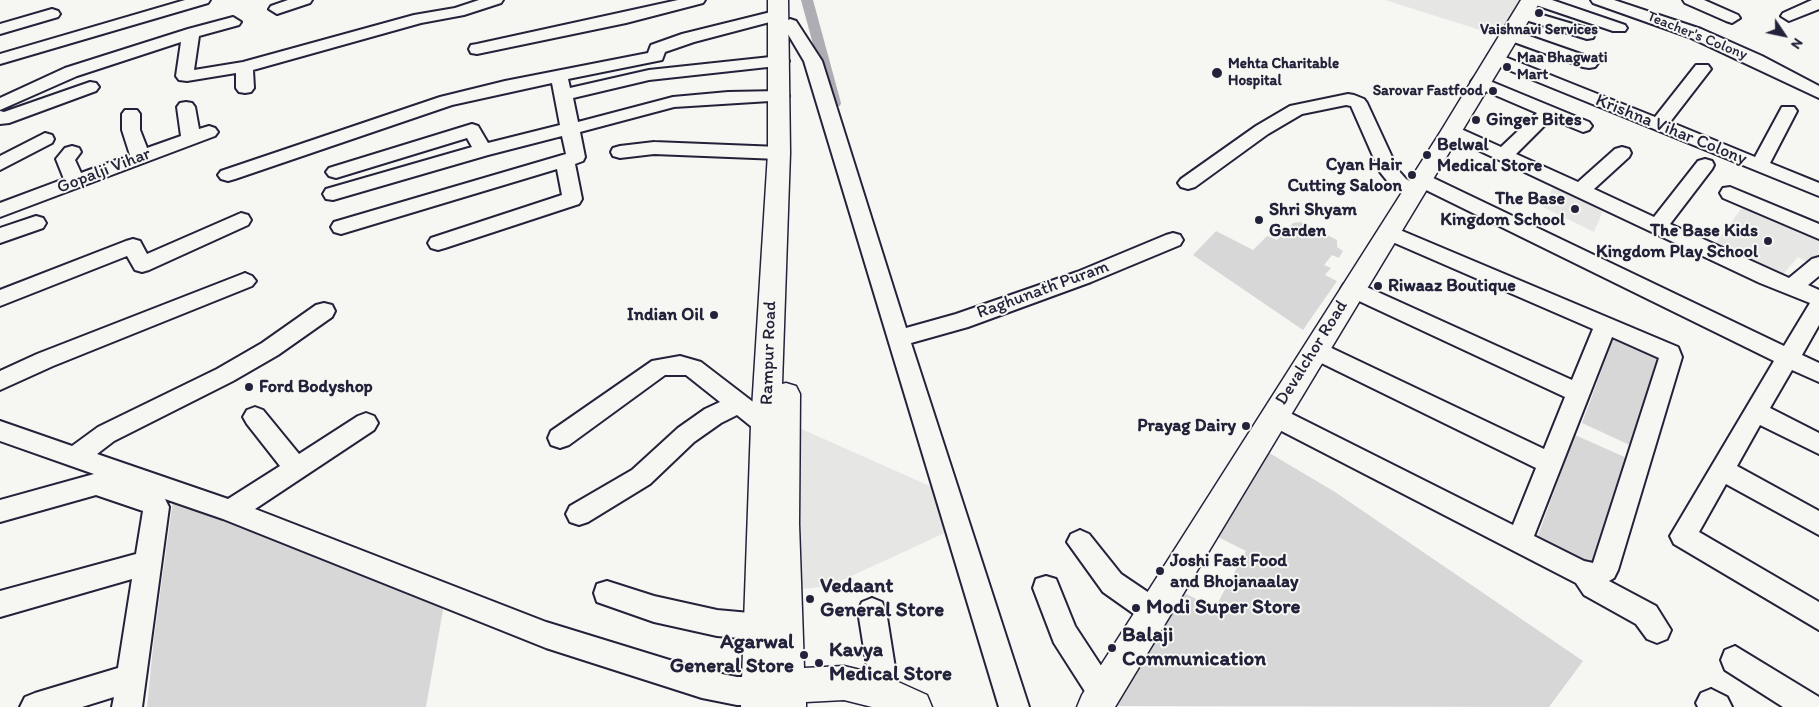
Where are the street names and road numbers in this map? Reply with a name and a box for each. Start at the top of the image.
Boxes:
street label: Teacher's Colony [1644,8,1750,64]
street label: Krishna Vihar Colony [1592,90,1750,170]
street label: Gopalji Vihar [54,143,154,199]
street label: Raghunath Puram [974,256,1112,324]
street label: Devalchor Road [1271,297,1353,409]
street label: Rampur Road [756,301,782,405]

